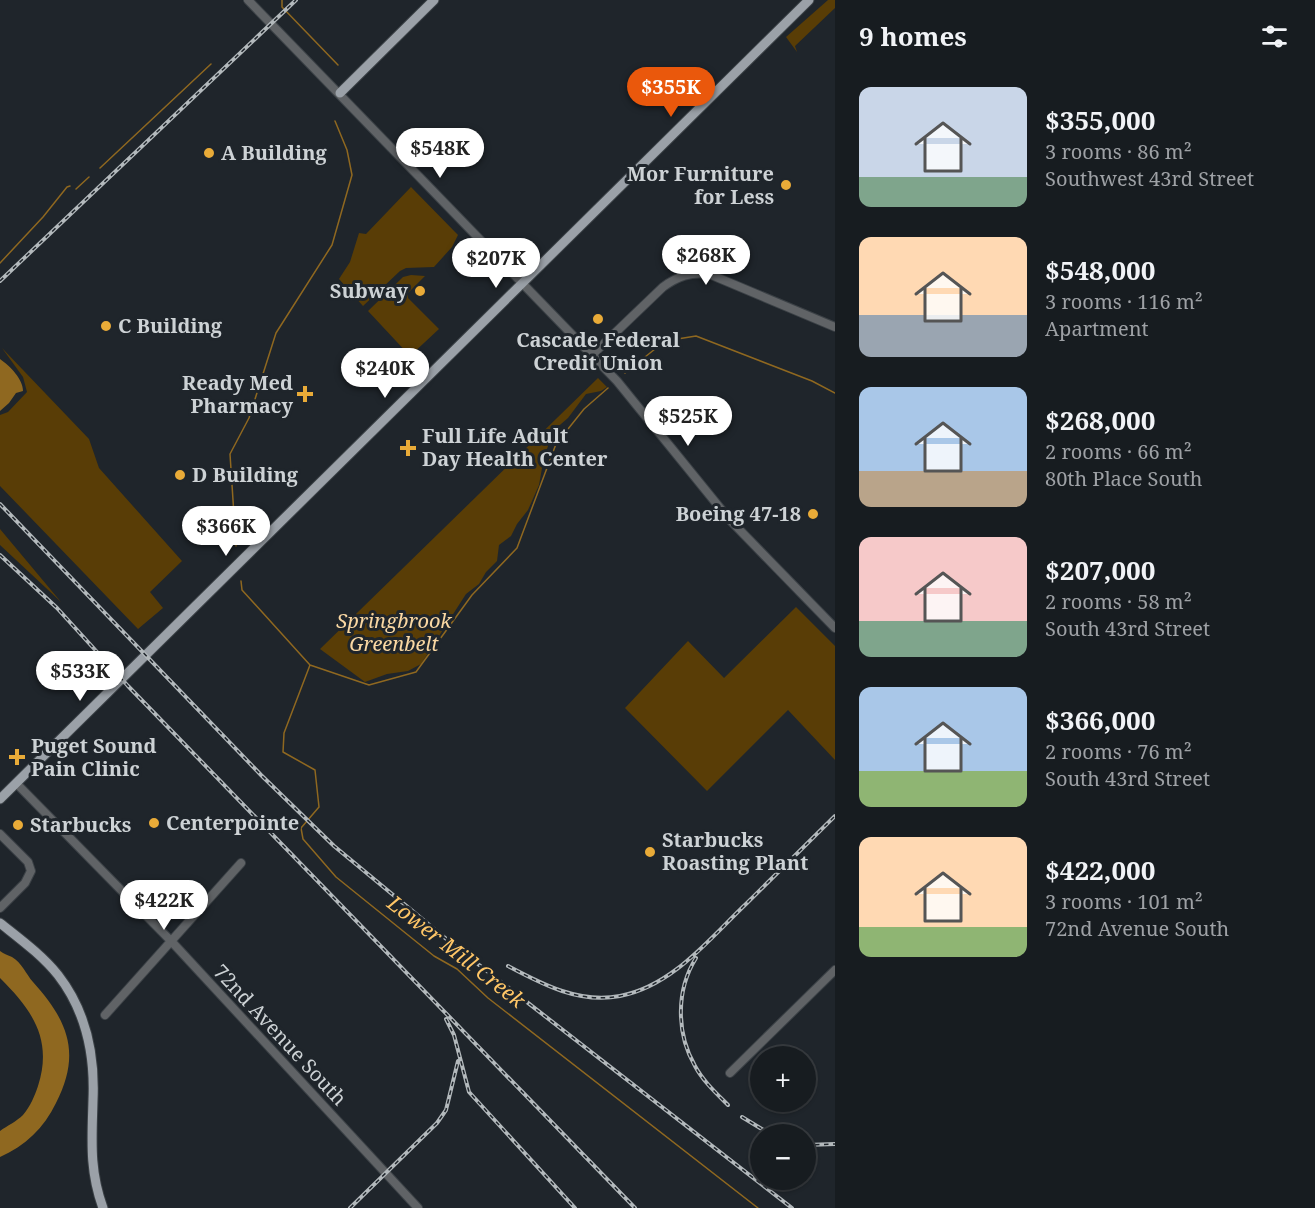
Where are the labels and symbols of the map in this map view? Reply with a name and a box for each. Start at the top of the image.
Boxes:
pin: $355K [629,67,713,118]
pin: $548K [398,128,482,179]
place label: A Building [221,139,327,166]
marker: A Building [202,146,216,160]
place label: Mor Furniture for Less [627,160,774,210]
marker: Mor Furniture for Less [779,178,793,192]
pin: $268K [664,235,748,286]
pin: $207K [454,238,538,289]
place label: Subway [330,277,408,304]
marker: Subway [413,284,427,298]
place label: C Building [118,312,223,339]
marker: Cascade Federal Credit Union [591,312,605,326]
marker: C Building [99,319,113,333]
place label: Cascade Federal Credit Union [516,326,680,376]
pin: $240K [343,348,427,399]
place label: Ready Med Pharmacy [182,369,293,419]
marker: Ready Med Pharmacy [298,387,312,401]
pin: $525K [646,396,730,447]
place label: Full Life Adult Day Health Center [422,422,608,472]
marker: Full Life Adult Day Health Center [399,439,417,457]
place label: D Building [192,461,299,488]
marker: D Building [173,468,187,482]
place label: Boeing 47-18 [676,500,801,527]
pin: $366K [184,506,268,557]
marker: Boeing 47-18 [806,507,820,521]
park label: Springbrook Greenbelt [336,607,452,657]
pin: $533K [38,651,122,702]
place label: Puget Sound Pain Clinic [31,732,157,782]
marker: Puget Sound Pain Clinic [8,748,26,766]
place label: Centerpointe [166,809,299,836]
place label: Starbucks [30,811,131,838]
marker: Centerpointe [147,816,161,830]
marker: Starbucks [11,818,25,832]
place label: Starbucks Roasting Plant [662,826,808,876]
marker: Starbucks Roasting Plant [643,845,657,859]
pin: $422K [122,880,206,931]
water label: Lower Mill Creek [381,888,532,1014]
street label: 72nd Avenue South [208,958,353,1111]

